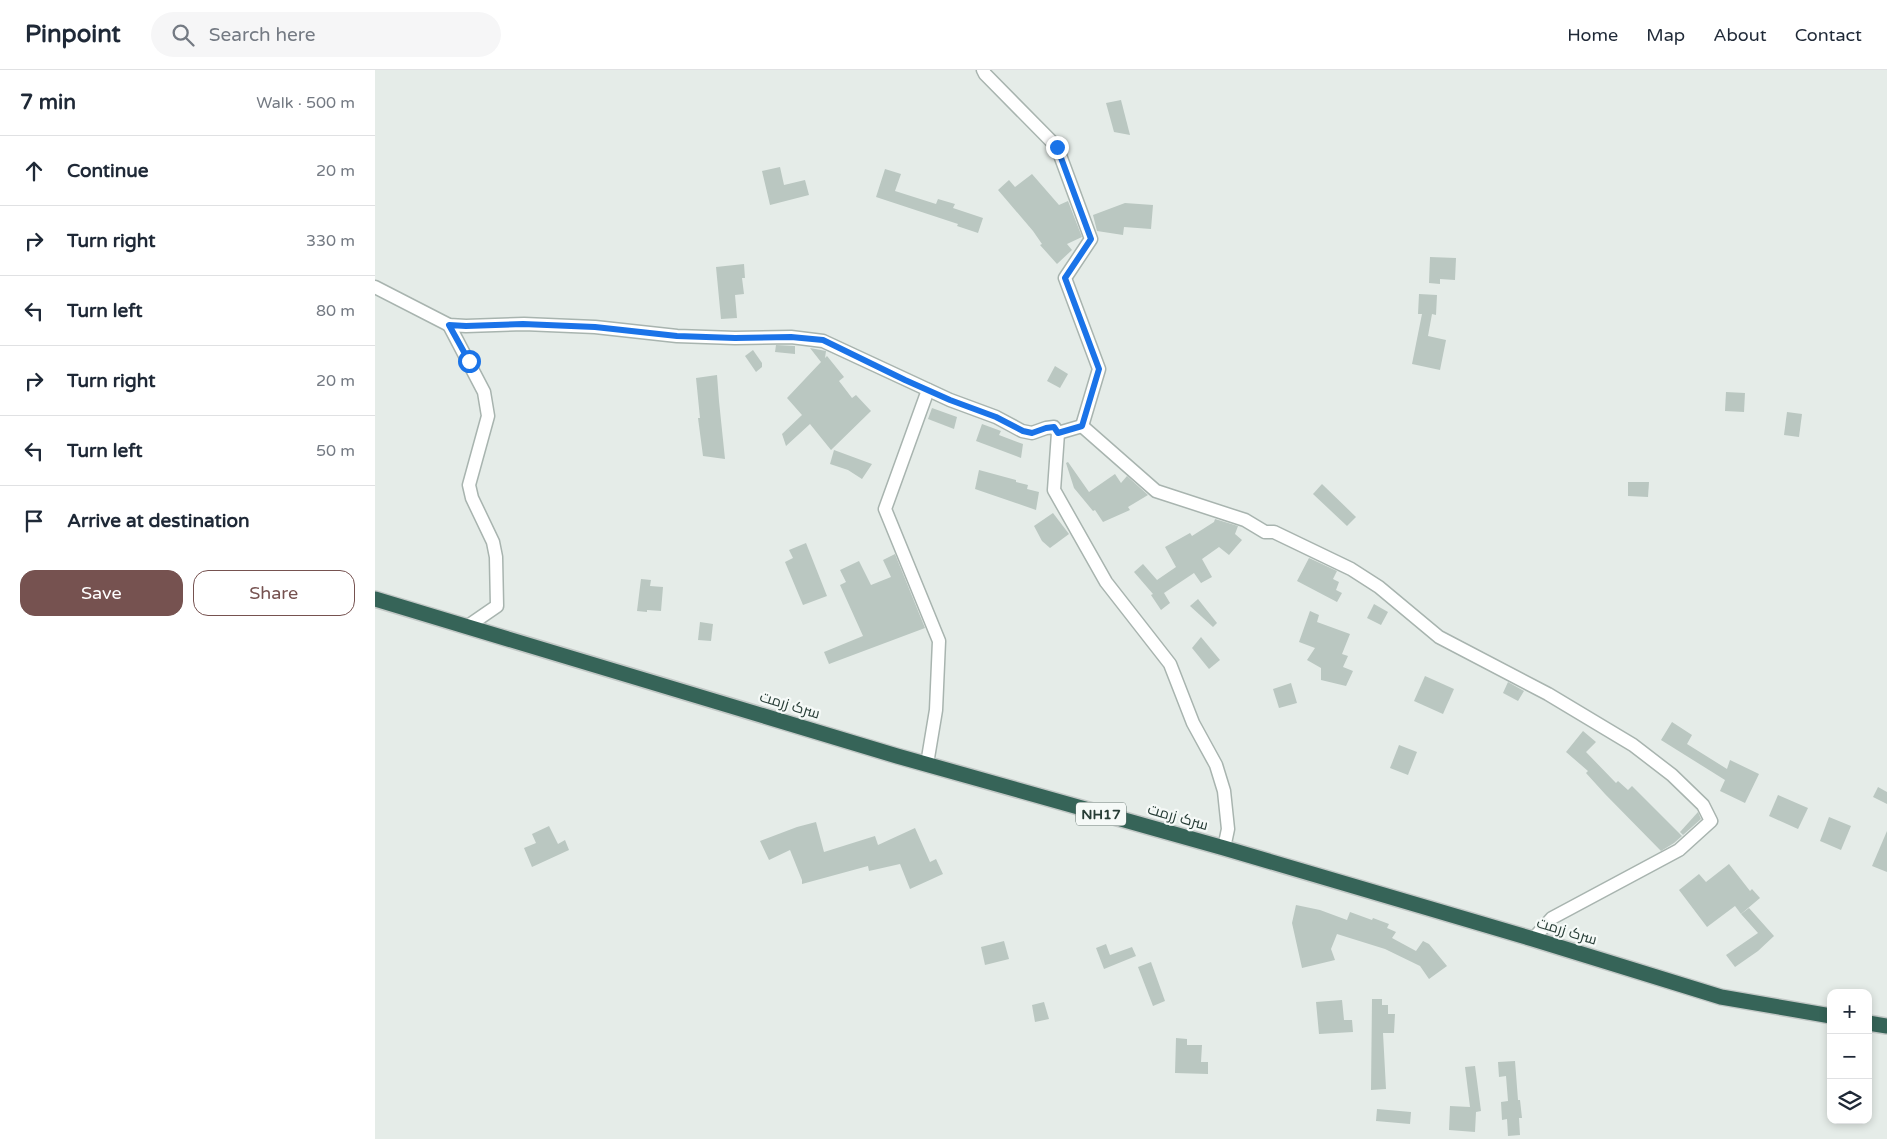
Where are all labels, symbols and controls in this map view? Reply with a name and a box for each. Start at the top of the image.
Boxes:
search box [151,12,501,57]
text: Pinpoint [25,20,121,49]
icon: search [169,21,197,49]
text: Search here [209,24,316,46]
text: Home [1567,24,1618,46]
text: Map [1646,24,1685,46]
text: About [1713,24,1767,46]
text: Contact [1795,24,1862,46]
text: 7 min [20,90,76,115]
text: Walk · 500 m [256,93,355,113]
route end [1046,136,1069,159]
icon: ahead [20,157,48,185]
text: Continue [67,160,149,182]
text: 20 m [316,161,355,181]
icon: right [20,227,48,255]
text: Turn right [67,230,155,252]
text: 330 m [306,231,355,251]
icon: left [20,297,48,325]
text: Turn left [67,300,143,322]
text: 80 m [316,301,355,321]
route start [458,350,481,373]
icon: right [20,367,48,395]
text: Turn right [67,370,155,392]
text: 20 m [316,371,355,391]
icon: left [20,437,48,465]
text: Turn left [67,440,143,462]
text: 50 m [316,441,355,461]
icon: arrive [20,507,48,535]
text: Arrive at destination [67,510,250,532]
button: Save [20,570,183,616]
button: Share [193,570,355,616]
street label: سرک زرمت [758,687,822,723]
street label: سرک زرمت [1146,800,1210,834]
road number: NH17 [1076,802,1126,826]
street label: سرک زرمت [1535,913,1599,949]
map controls [1827,989,1872,1124]
button: + [1827,989,1872,1034]
button: − [1827,1034,1872,1079]
button: layers [1827,1079,1872,1124]

